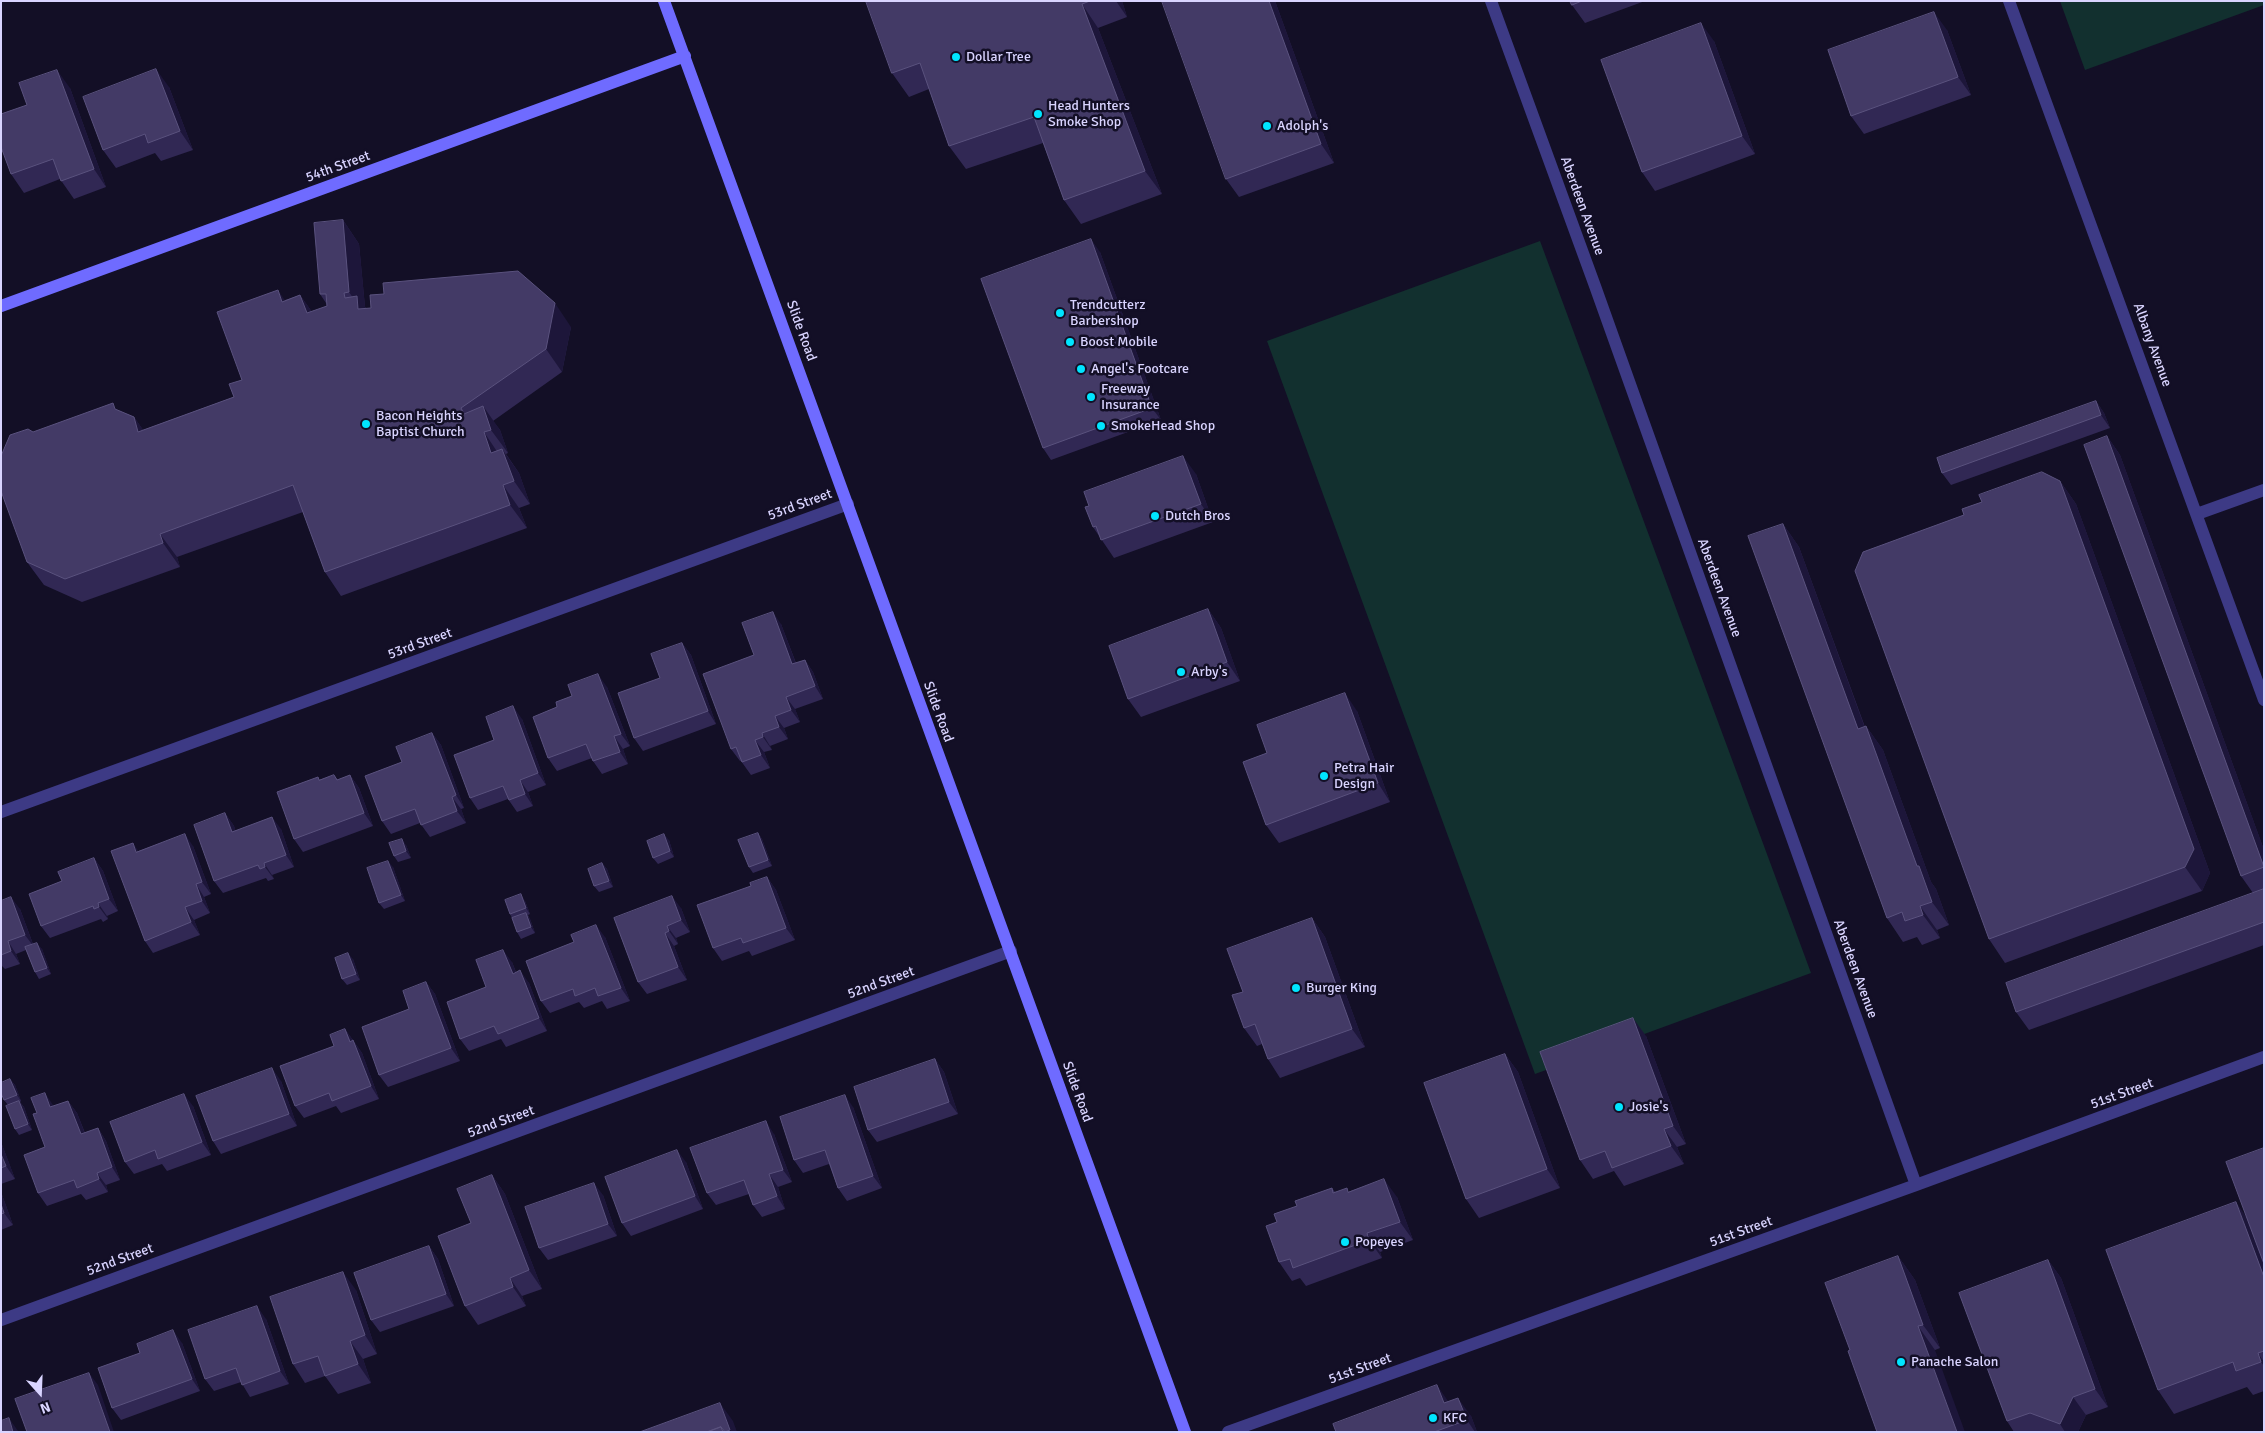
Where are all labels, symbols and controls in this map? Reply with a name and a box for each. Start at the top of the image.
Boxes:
place label: Dollar Tree [966,49,1031,65]
marker: Dollar Tree [950,51,962,63]
place label: Head Hunters Smoke Shop [1048,98,1130,130]
marker: Head Hunters Smoke Shop [1032,108,1044,120]
place label: Adolph's [1277,118,1328,134]
marker: Adolph's [1261,120,1273,132]
street label: 54th Street [304,148,372,186]
street label: Aberdeen Avenue [1556,154,1608,258]
place label: Trendcutterz Barbershop [1070,297,1146,330]
street label: Slide Road [782,298,820,364]
street label: Albany Avenue [2129,301,2175,389]
marker: Trendcutterz Barbershop [1054,307,1066,319]
place label: Boost Mobile [1080,334,1158,350]
marker: Boost Mobile [1064,336,1076,348]
place label: Angel's Footcare [1091,361,1189,377]
marker: Angel's Footcare [1075,363,1087,375]
place label: Freeway Insurance [1101,381,1160,414]
marker: Freeway Insurance [1085,391,1097,403]
place label: Bacon Heights Baptist Church [376,408,465,441]
marker: Bacon Heights Baptist Church [360,418,372,430]
place label: SmokeHead Shop [1111,418,1215,434]
marker: SmokeHead Shop [1095,420,1107,432]
street label: 53rd Street [766,486,834,524]
place label: Dutch Bros [1165,508,1230,524]
marker: Dutch Bros [1149,510,1161,522]
street label: Aberdeen Avenue [1693,536,1745,640]
street label: 53rd Street [386,625,454,663]
place label: Arby's [1191,664,1228,680]
marker: Arby's [1175,666,1187,678]
street label: Slide Road [919,679,957,745]
place label: Petra Hair Design [1334,760,1394,792]
marker: Petra Hair Design [1318,770,1330,782]
street label: Aberdeen Avenue [1829,917,1881,1021]
street label: 52nd Street [845,963,917,1003]
place label: Burger King [1306,980,1377,996]
marker: Burger King [1290,982,1302,994]
street label: Slide Road [1058,1059,1096,1125]
street label: 51st Street [2088,1075,2156,1113]
place label: Josie's [1629,1099,1669,1115]
marker: Josie's [1613,1101,1625,1113]
street label: 52nd Street [465,1102,537,1142]
street label: 51st Street [1707,1213,1775,1251]
place label: Popeyes [1355,1234,1404,1250]
marker: Popeyes [1339,1236,1351,1248]
street label: 52nd Street [84,1240,156,1280]
street label: 51st Street [1326,1350,1394,1388]
place label: Panache Salon [1911,1354,1998,1370]
marker: Panache Salon [1895,1356,1907,1368]
north arrow [15,1368,65,1418]
text: N [38,1398,53,1417]
place label: KFC [1443,1410,1467,1426]
marker: KFC [1427,1412,1439,1424]

